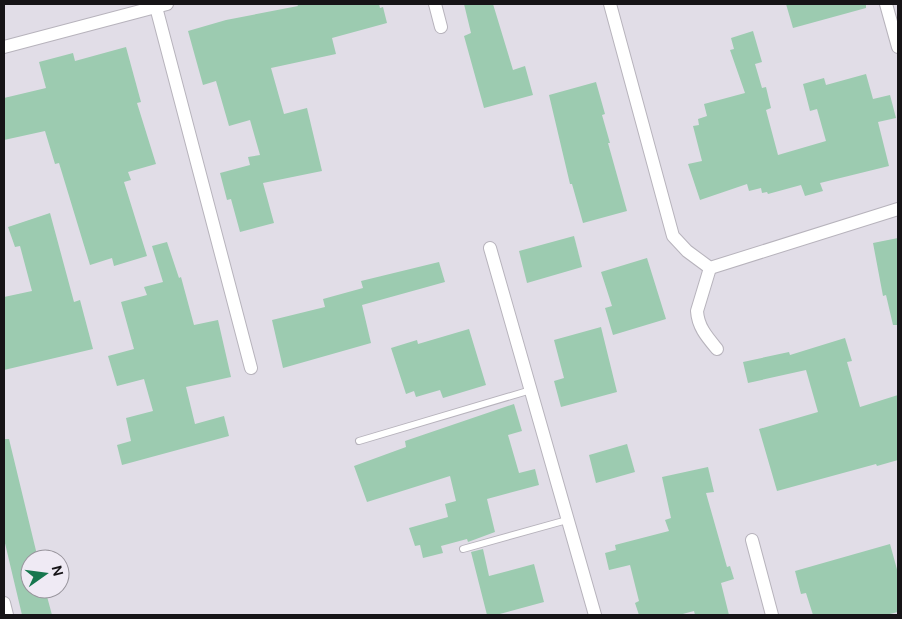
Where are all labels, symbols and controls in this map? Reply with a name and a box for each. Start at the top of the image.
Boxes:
north arrow [20,549,70,599]
text: N [48,564,68,578]

